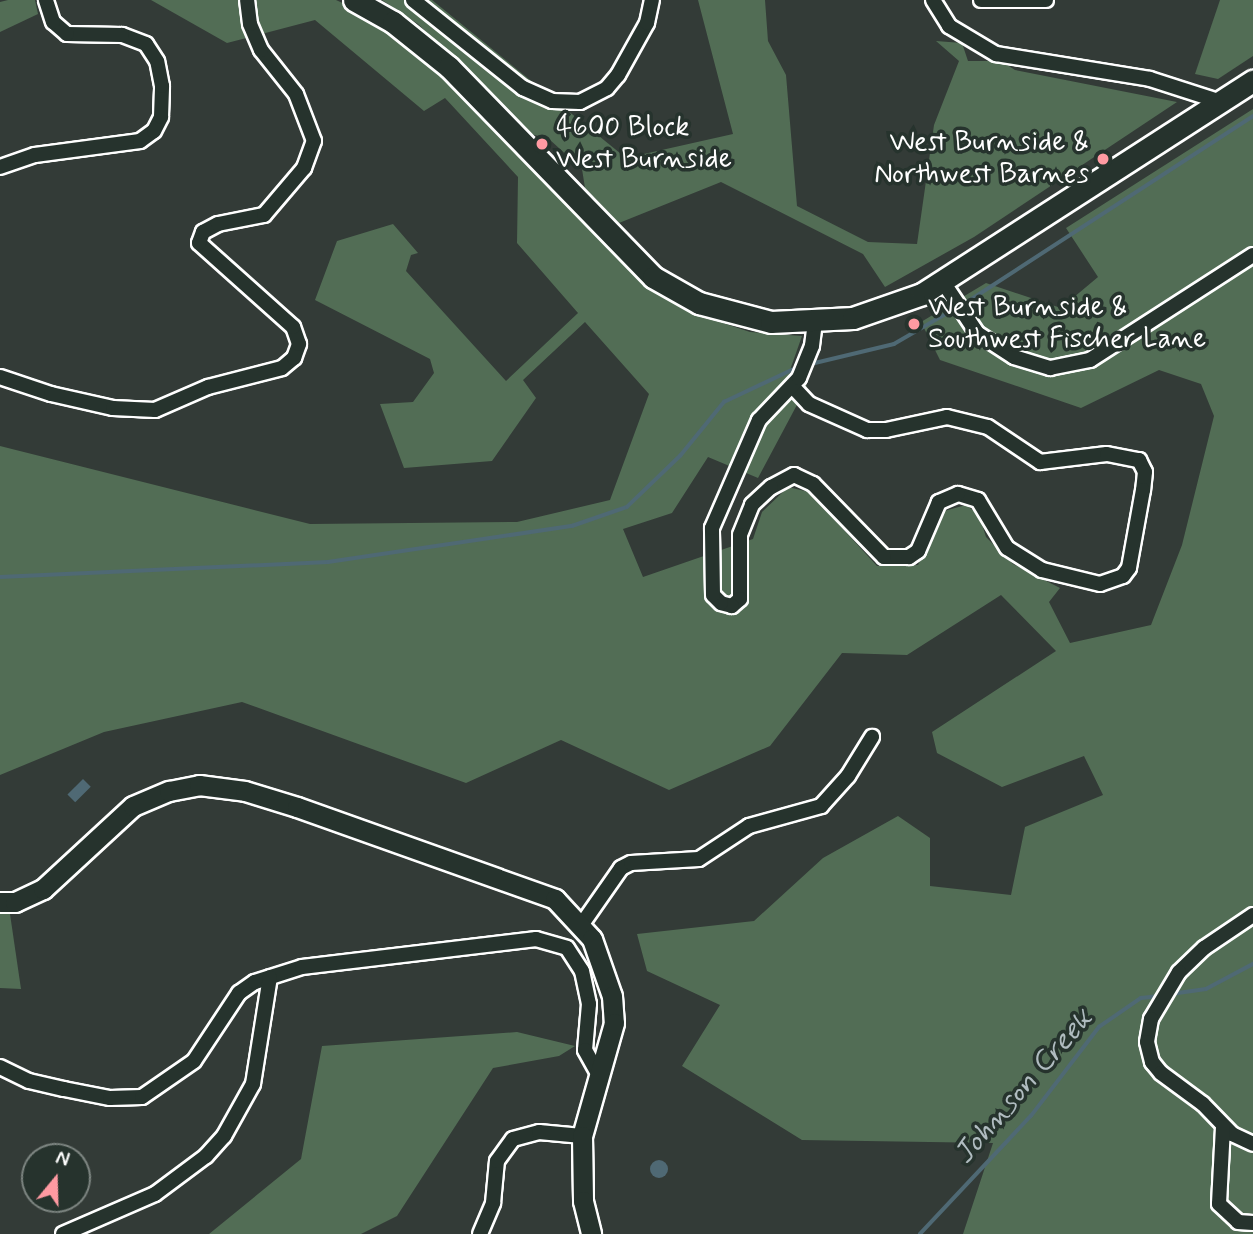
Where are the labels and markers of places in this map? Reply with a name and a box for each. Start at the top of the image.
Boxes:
place label: 4600 Block West Burnside [556,111,732,177]
place label: West Burnside & Northwest Barnes [874,126,1089,192]
marker: 4600 Block West Burnside [534,136,550,152]
marker: West Burnside & Northwest Barnes [1095,151,1111,167]
place label: West Burnside & Southwest Fischer Lane [928,291,1203,357]
marker: West Burnside & Southwest Fischer Lane [906,316,922,332]

